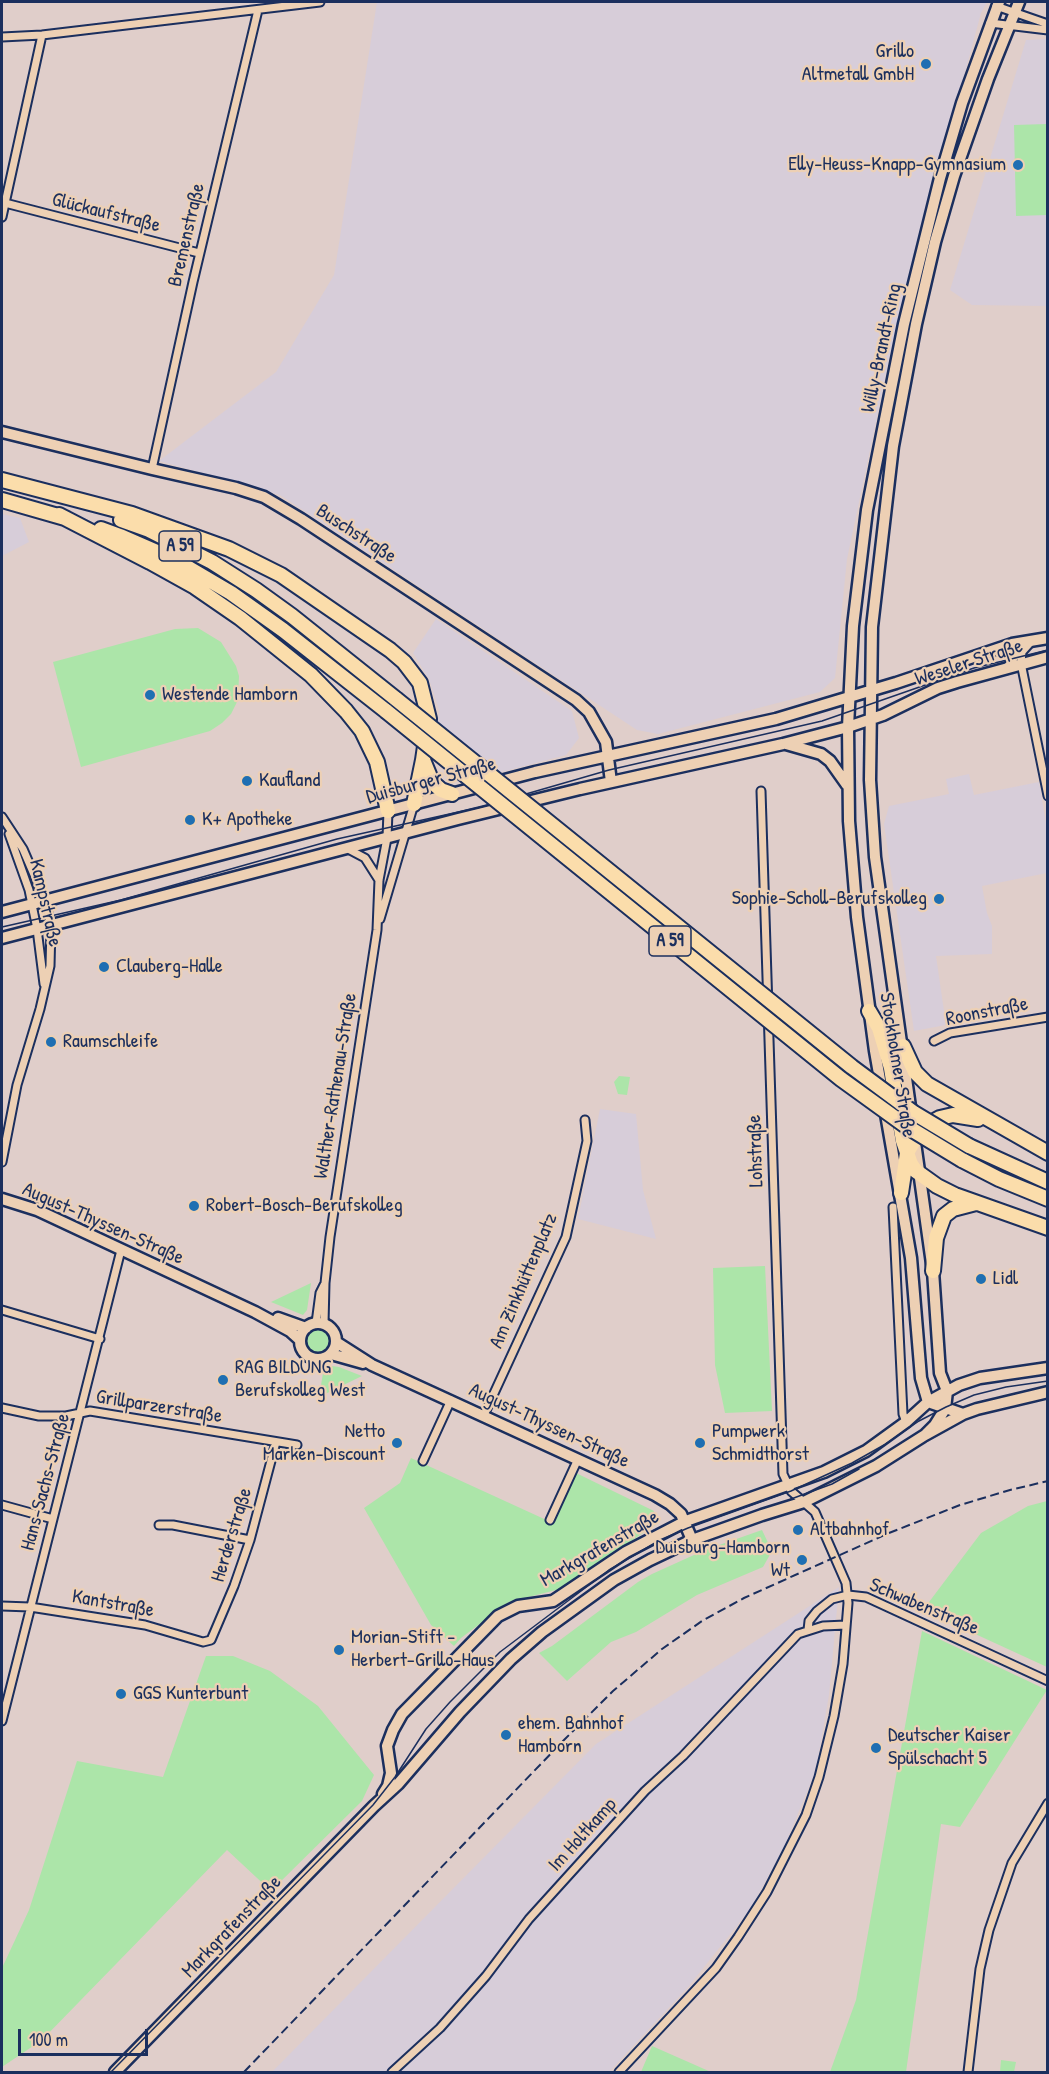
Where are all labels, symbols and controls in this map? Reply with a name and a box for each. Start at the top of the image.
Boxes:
place label: Grillo Altmetall GmbH [802,40,914,87]
marker: Grillo Altmetall GmbH [919,57,933,71]
place label: Elly-Heuss-Knapp-Gymnasium [788,153,1006,177]
marker: Elly-Heuss-Knapp-Gymnasium [1011,158,1025,172]
street label: Bremenstraße [163,181,211,289]
street label: Glückaufstraße [49,188,163,238]
street label: Willy-Brandt-Ring [857,281,907,415]
street label: Buschstraße [311,499,401,569]
road number: A 59 [159,531,201,561]
street label: Weseler Straße [912,634,1026,692]
place label: Westende Hamborn [162,683,298,707]
marker: Westende Hamborn [143,688,157,702]
street label: Duisburger Straße [364,752,498,810]
place label: Kaufland [259,769,320,793]
marker: Kaufland [240,774,254,788]
place label: K+ Apotheke [202,808,293,832]
marker: K+ Apotheke [183,813,197,827]
street label: Kampstraße [23,857,67,949]
place label: Sophie-Scholl-Berufskolleg [732,887,927,911]
marker: Sophie-Scholl-Berufskolleg [932,892,946,906]
road number: A 59 [649,926,691,956]
place label: Clauberg-Halle [116,955,223,979]
marker: Clauberg-Halle [97,960,111,974]
street label: Walther-Rathenau-Straße [309,991,363,1181]
street label: Stockholmer Straße [874,991,920,1139]
street label: Roonstraße [944,992,1030,1032]
place label: Raumschleife [63,1030,158,1054]
marker: Raumschleife [44,1035,58,1049]
street label: Lohstraße [743,1114,769,1188]
street label: August-Thyssen-Straße [19,1178,187,1270]
place label: Robert-Bosch-Berufskolleg [206,1194,403,1218]
marker: Robert-Bosch-Berufskolleg [187,1199,201,1213]
street label: Am Zinkhüttenplatz [485,1210,563,1352]
place label: Lidl [993,1267,1018,1291]
marker: Lidl [974,1272,988,1286]
place label: RAG BILDUNG Berufskolleg West [235,1356,365,1403]
marker: RAG BILDUNG Berufskolleg West [216,1373,230,1387]
street label: August-Thyssen-Straße [465,1378,633,1474]
street label: Grillparzerstraße [94,1385,224,1429]
street label: Hans-Sachs-Straße [16,1411,76,1553]
place label: Netto Marken-Discount [263,1420,385,1467]
place label: Pumpwerk Schmidthorst [712,1420,809,1467]
marker: Netto Marken-Discount [390,1436,404,1450]
marker: Pumpwerk Schmidthorst [693,1436,707,1450]
street label: Herderstraße [206,1485,258,1585]
street label: Markgrafenstraße [536,1505,664,1593]
place label: Altbahnhof [810,1518,889,1542]
marker: Altbahnhof [791,1523,805,1537]
place label: Duisburg-Hamborn Wt [656,1536,790,1583]
marker: Duisburg-Hamborn Wt [795,1553,809,1567]
street label: Schwabenstraße [866,1573,982,1641]
street label: Kantstraße [70,1585,156,1623]
place label: Morian-Stift - Herbert-Grillo-Haus [351,1626,494,1673]
marker: Morian-Stift - Herbert-Grillo-Haus [332,1643,346,1657]
place label: GGS Kunterbunt [133,1682,248,1706]
marker: GGS Kunterbunt [114,1687,128,1701]
place label: ehem. Bahnhof Hamborn [518,1712,624,1759]
place label: Deutscher Kaiser Spülschacht 5 [888,1724,1011,1771]
marker: ehem. Bahnhof Hamborn [499,1728,513,1742]
marker: Deutscher Kaiser Spülschacht 5 [869,1741,883,1755]
street label: Im Holtkamp [544,1793,622,1877]
street label: Markgrafenstraße [177,1871,287,1983]
scale bar [21,2017,152,2055]
text: 100 m [29,2027,68,2052]

